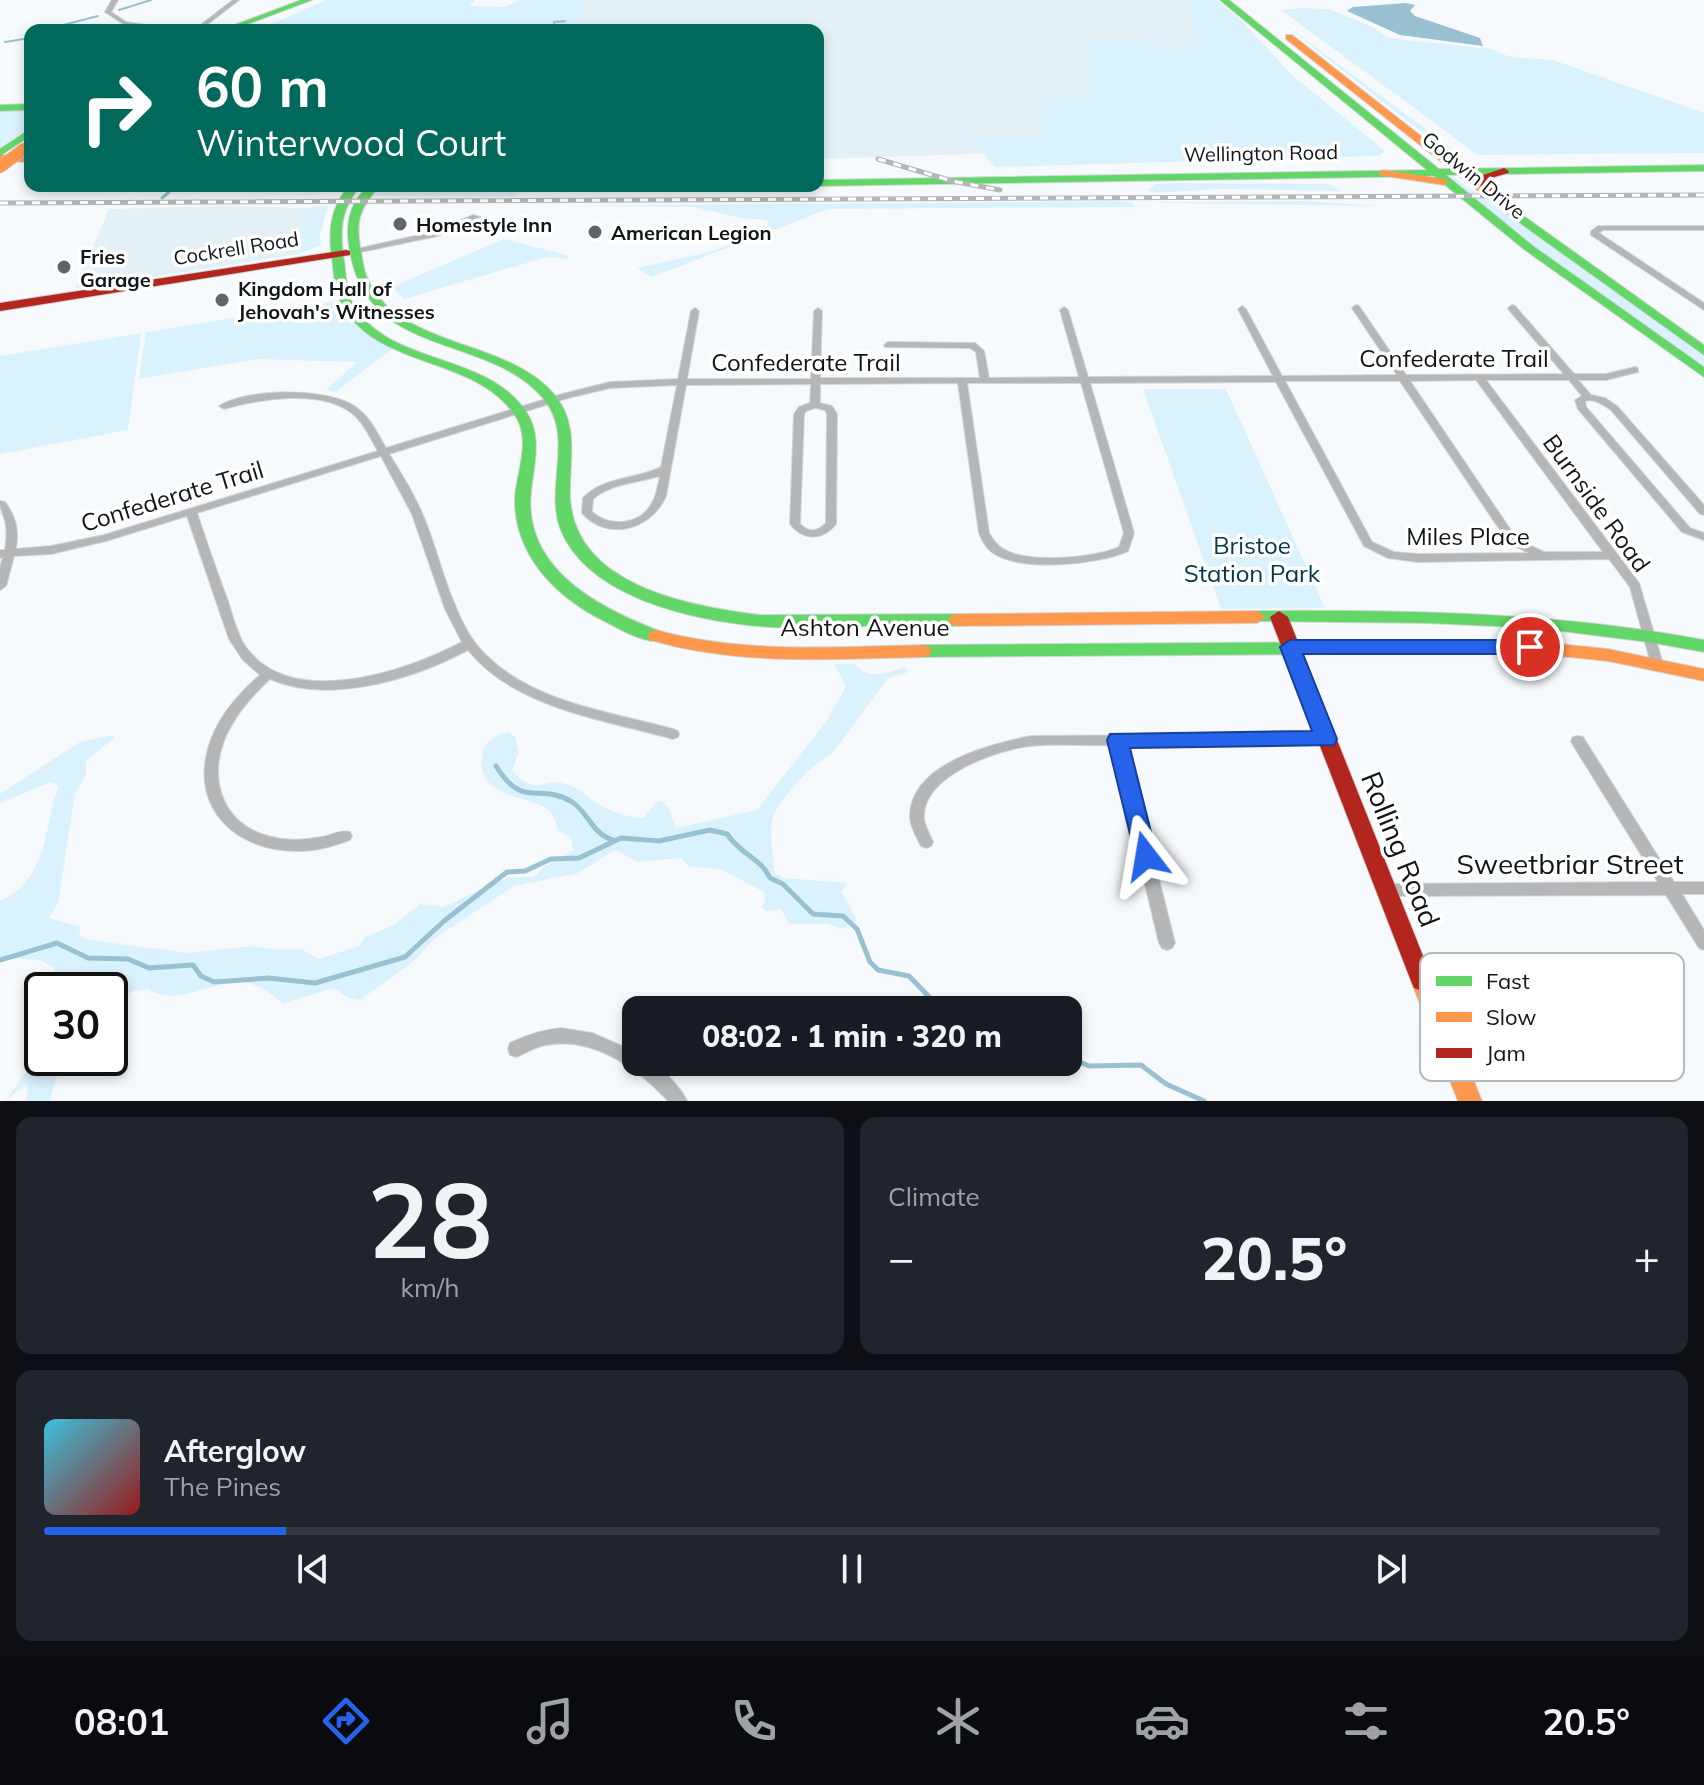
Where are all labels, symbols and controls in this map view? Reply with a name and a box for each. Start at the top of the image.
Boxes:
text: 60 m [196,51,329,121]
icon: right [64,56,168,160]
text: Winterwood Court [196,120,506,165]
street label: Godwin Drive [1417,126,1531,224]
street label: Wellington Road [1184,139,1338,167]
place label: Homestyle Inn [416,212,552,237]
marker: Homestyle Inn [391,215,409,233]
place label: American Legion [611,220,772,245]
marker: American Legion [586,223,604,241]
street label: Cockrell Road [172,226,300,270]
place label: Fries Garage [80,244,151,292]
marker: Fries Garage [55,258,73,276]
place label: Kingdom Hall of Jehovah's Witnesses [238,276,435,324]
marker: Kingdom Hall of Jehovah's Witnesses [213,291,231,309]
street label: Confederate Trail [1359,343,1549,373]
street label: Confederate Trail [711,347,901,377]
street label: Burnside Road [1537,428,1657,578]
street label: Confederate Trail [77,454,267,538]
street label: Miles Place [1406,521,1530,551]
park label: Bristoe Station Park [1184,530,1321,588]
street label: Ashton Avenue [780,612,950,642]
pin [1496,613,1564,681]
icon: arrive [1508,625,1552,669]
street label: Rolling Road [1354,766,1448,932]
position arrow [1104,814,1188,898]
street label: Sweetbriar Street [1457,846,1684,881]
legend [1420,953,1684,1081]
text: Fast [1486,967,1530,995]
speed limit sign: 30 [24,972,128,1076]
text: Slow [1486,1003,1536,1031]
text: 08:02 · 1 min · 320 m [702,1017,1002,1055]
text: Jam [1486,1039,1526,1067]
text: 28 [368,1153,492,1284]
text: Climate [888,1180,980,1213]
text: 20.5° [1201,1220,1347,1295]
text: − [888,1230,914,1285]
text: + [1634,1230,1660,1285]
text: km/h [401,1271,459,1304]
text: Afterglow [164,1432,306,1470]
text: The Pines [164,1470,281,1503]
icon: previous [291,1547,335,1591]
icon: pause [830,1547,874,1591]
icon: next [1369,1547,1413,1591]
icon: directions [318,1693,374,1749]
icon: music [522,1693,578,1749]
icon: phone [726,1693,782,1749]
icon: climate [930,1693,986,1749]
icon: car [1134,1693,1190,1749]
icon: filters [1338,1693,1394,1749]
text: 08:01 [74,1699,169,1744]
text: 20.5° [1543,1699,1630,1744]

